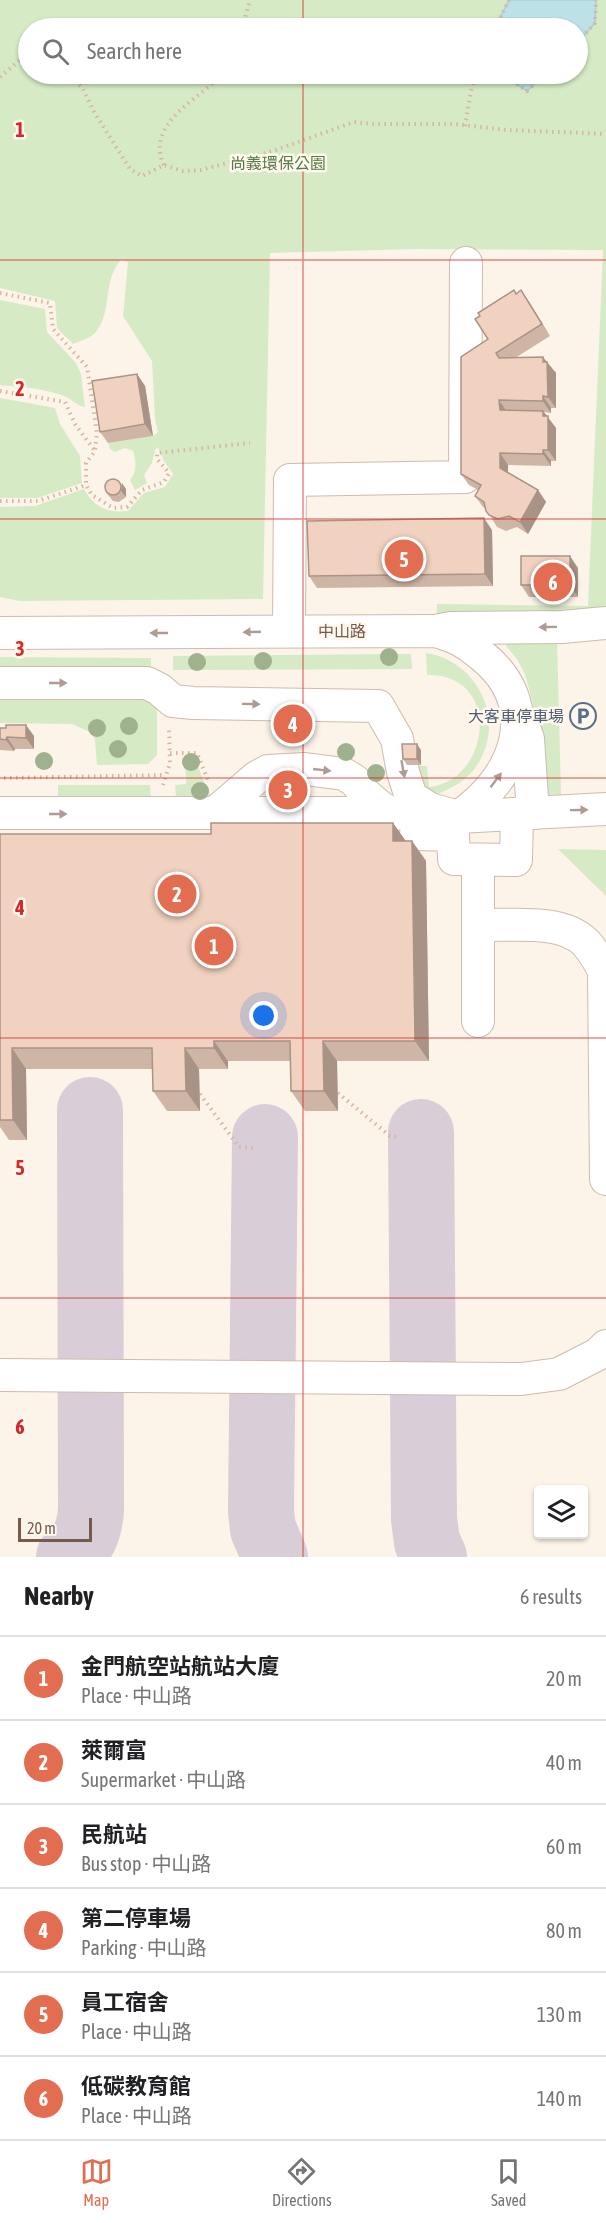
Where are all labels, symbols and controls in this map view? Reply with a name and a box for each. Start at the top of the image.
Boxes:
search box [18,18,588,84]
icon: search [39,35,72,68]
text: Search here [87,38,182,64]
text: 1 [15,118,25,141]
park label: 尚義環保公園 [230,154,326,172]
text: 2 [15,377,25,400]
pin: 5 [384,536,424,582]
pin: 6 [534,560,572,604]
street label: 中山路 [318,622,366,640]
one-way arrow [538,622,557,632]
one-way arrow [242,627,261,637]
one-way arrow [150,628,169,638]
text: 3 [15,637,25,660]
one-way arrow [49,678,68,688]
one-way arrow [242,699,261,709]
parking icon: 大客車停車場 [568,701,598,731]
pin: 4 [274,702,312,746]
place label: 大客車停車場 [468,707,564,725]
one-way arrow [399,760,408,779]
one-way arrow [313,765,332,775]
pin: 3 [268,768,308,812]
one-way arrow [489,773,501,788]
one-way arrow [570,806,589,815]
one-way arrow [49,809,68,818]
pin: 2 [158,872,196,916]
text: 4 [14,896,25,919]
pin: 1 [194,924,234,968]
your location [249,1001,278,1030]
text: 5 [15,1156,25,1179]
text: 6 [15,1415,25,1438]
map controls [534,1485,588,1539]
button: layers [534,1485,588,1539]
scale bar [18,1515,92,1542]
text: 20 m [27,1519,56,1537]
text: Nearby [24,1581,94,1611]
text: 6 results [520,1585,582,1608]
text: 金門航空站航站大廈 [81,1653,279,1679]
text: 1 [39,1667,48,1690]
text: 20 m [546,1667,582,1690]
text: Place · 中山路 [81,1684,192,1707]
text: 萊爾富 [81,1737,147,1763]
text: 2 [39,1751,48,1774]
text: 40 m [546,1751,582,1774]
text: Supermarket · 中山路 [81,1768,246,1791]
text: 民航站 [81,1821,147,1847]
text: 3 [39,1835,48,1858]
text: 60 m [546,1835,582,1858]
text: Bus stop · 中山路 [81,1852,211,1875]
text: 第二停車場 [81,1905,191,1931]
text: 4 [39,1919,48,1942]
text: 80 m [546,1919,582,1942]
text: Parking · 中山路 [81,1936,206,1959]
text: 員工宿舍 [81,1989,169,2015]
text: 5 [39,2003,48,2026]
text: 130 m [537,2003,582,2026]
text: Place · 中山路 [81,2020,192,2043]
text: 低碳教育館 [81,2073,191,2099]
text: 6 [39,2087,48,2110]
text: 140 m [537,2087,582,2110]
text: Place · 中山路 [81,2104,192,2127]
tab: Map [80,2155,113,2209]
tab: Directions [272,2155,332,2209]
tab: Saved [491,2155,526,2209]

